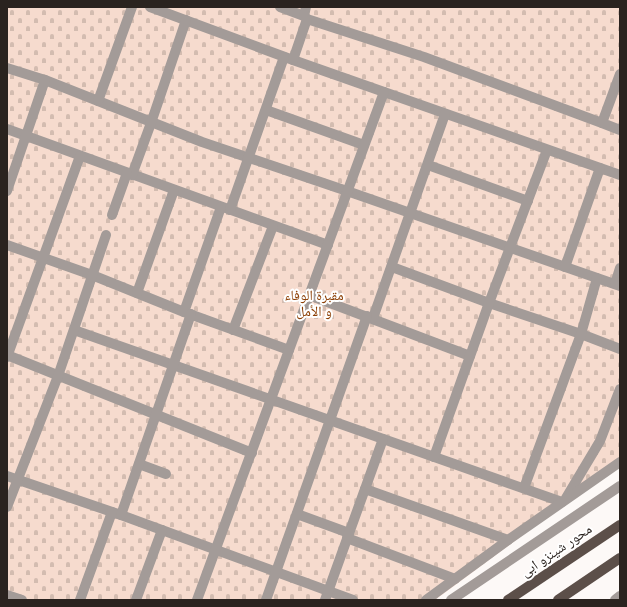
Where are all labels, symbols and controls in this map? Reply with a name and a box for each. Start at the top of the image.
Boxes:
park label: مقبرة الوفاء و الأمل [284,286,344,321]
street label: محور شينزو ابى [517,520,596,581]

